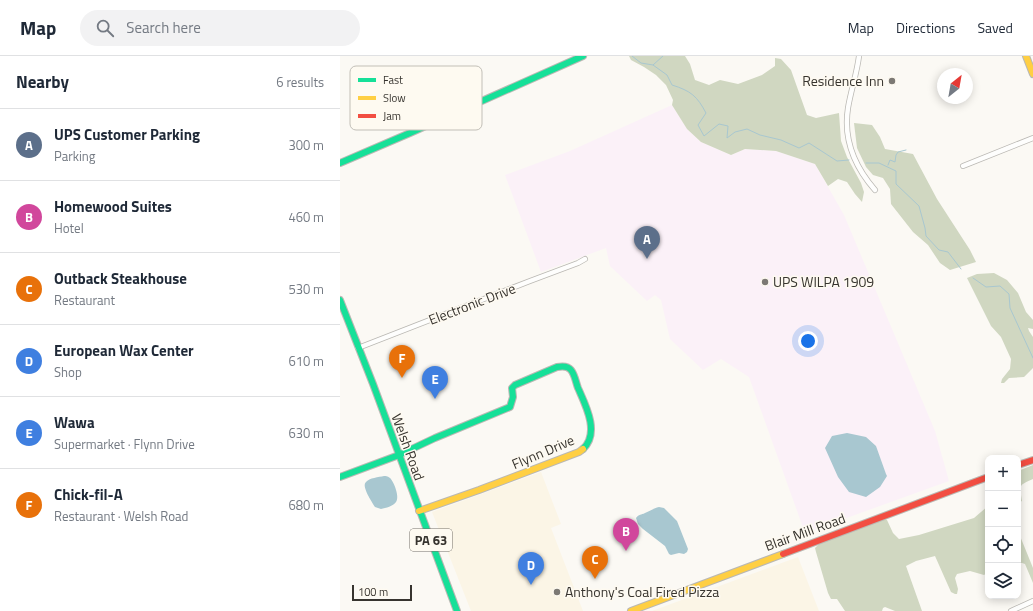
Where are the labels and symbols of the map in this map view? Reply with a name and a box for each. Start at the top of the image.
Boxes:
legend [350,66,482,130]
north arrow [937,68,973,104]
place label: Residence Inn [802,70,884,91]
text: Fast [383,72,403,88]
marker: Residence Inn [887,76,897,86]
text: Slow [383,90,406,106]
text: Jam [383,108,401,124]
pin: A [634,226,660,259]
place label: UPS WILPA 1909 [773,271,874,292]
street label: Electronic Drive [425,277,518,330]
marker: UPS WILPA 1909 [760,277,770,287]
your location [798,331,818,351]
pin: F [389,345,415,378]
pin: E [422,366,448,399]
street label: Welsh Road [387,410,430,483]
street label: Flynn Drive [508,429,577,474]
street label: Blair Mill Road [762,507,848,556]
pin: B [613,518,639,551]
road number: PA 63 [410,529,452,551]
pin: C [582,546,608,579]
pin: D [518,552,544,585]
place label: Anthony's Coal Fired Pizza [565,581,719,602]
scale bar [352,583,412,602]
marker: Anthony's Coal Fired Pizza [552,587,562,597]

